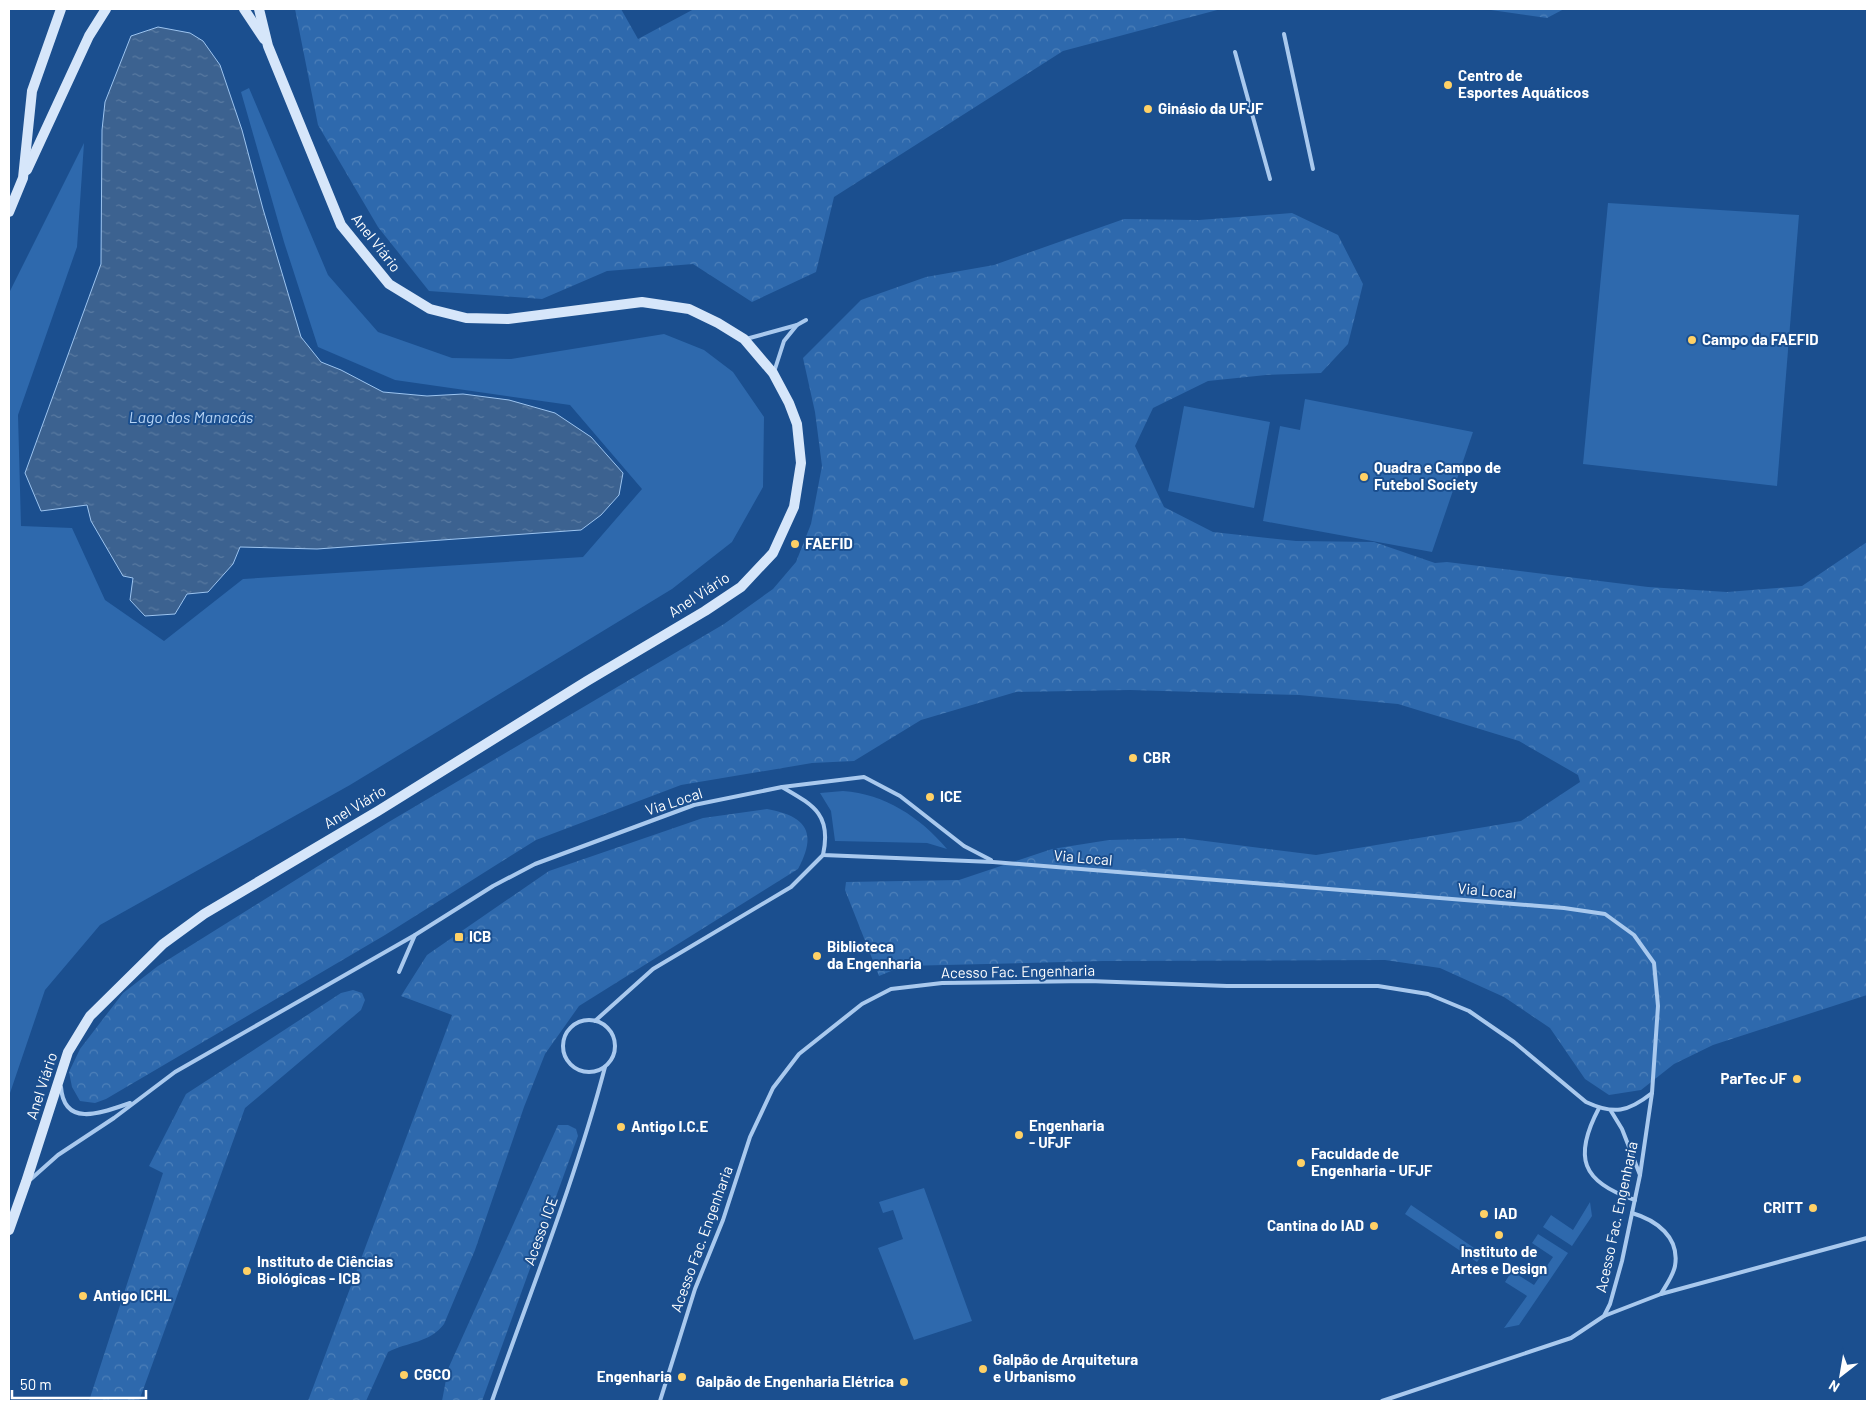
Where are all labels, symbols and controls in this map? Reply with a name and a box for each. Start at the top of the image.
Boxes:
place label: Centro de Esportes Aquáticos [1458,66,1589,101]
marker: Centro de Esportes Aquáticos [1442,79,1454,91]
place label: Ginásio da UFJF [1158,99,1264,117]
marker: Ginásio da UFJF [1142,103,1154,115]
street label: Anel Viário [348,210,405,275]
place label: Campo da FAEFID [1702,330,1818,348]
marker: Campo da FAEFID [1686,334,1698,346]
water label: Lago dos Manacás [129,407,254,426]
place label: Quadra e Campo de Futebol Society [1374,458,1501,493]
marker: Quadra e Campo de Futebol Society [1358,471,1370,483]
place label: FAEFID [805,534,853,552]
marker: FAEFID [789,538,801,550]
street label: Anel Viário [664,568,732,621]
place label: CBR [1143,748,1171,766]
marker: CBR [1127,752,1139,764]
street label: Anel Viário [320,781,389,832]
street label: Via Local [643,783,704,819]
place label: ICE [940,787,962,805]
marker: ICE [924,791,936,803]
street label: Via Local [1053,845,1113,869]
street label: Via Local [1457,878,1517,902]
place label: ICB [469,927,491,945]
marker: ICB [453,931,465,943]
place label: Biblioteca da Engenharia [827,937,922,972]
marker: Biblioteca da Engenharia [811,950,823,962]
street label: Acesso Fac. Engenharia [941,961,1095,981]
street label: Anel Viário [22,1050,60,1121]
place label: ParTec JF [1721,1069,1788,1087]
marker: ParTec JF [1791,1073,1803,1085]
place label: Engenharia - UFJF [1029,1116,1104,1151]
place label: Antigo I.C.E [631,1117,709,1135]
marker: Antigo I.C.E [615,1121,627,1133]
marker: Engenharia - UFJF [1013,1129,1025,1141]
street label: Acesso Fac. Engenharia [1591,1140,1641,1294]
place label: Faculdade de Engenharia - UFJF [1311,1144,1433,1179]
marker: Faculdade de Engenharia - UFJF [1295,1157,1307,1169]
street label: Acesso Fac. Engenharia [666,1163,736,1314]
street label: Acesso ICE [519,1194,561,1268]
place label: CRITT [1763,1198,1803,1216]
marker: CRITT [1807,1202,1819,1214]
place label: IAD [1494,1204,1517,1222]
marker: IAD [1478,1208,1490,1220]
place label: Cantina do IAD [1267,1216,1364,1234]
marker: Cantina do IAD [1368,1220,1380,1232]
marker: Instituto de Artes e Design [1493,1229,1505,1241]
place label: Instituto de Artes e Design [1451,1242,1547,1277]
place label: Instituto de Ciências Biológicas - ICB [257,1252,394,1287]
marker: Instituto de Ciências Biológicas - ICB [241,1265,253,1277]
place label: Antigo ICHL [93,1286,172,1304]
marker: Antigo ICHL [77,1290,89,1302]
place label: Galpão de Arquitetura e Urbanismo [993,1350,1138,1385]
north arrow [1816,1350,1866,1400]
marker: Galpão de Arquitetura e Urbanismo [977,1363,989,1375]
place label: CGCO [414,1365,451,1383]
place label: Engenharia [597,1367,672,1385]
scale bar [12,1368,146,1400]
marker: CGCO [398,1369,410,1381]
marker: Engenharia [676,1371,688,1383]
place label: Galpão de Engenharia Elétrica [696,1372,894,1390]
text: 50 m [20,1375,52,1393]
marker: Galpão de Engenharia Elétrica [898,1376,910,1388]
text: N [1826,1377,1842,1396]

